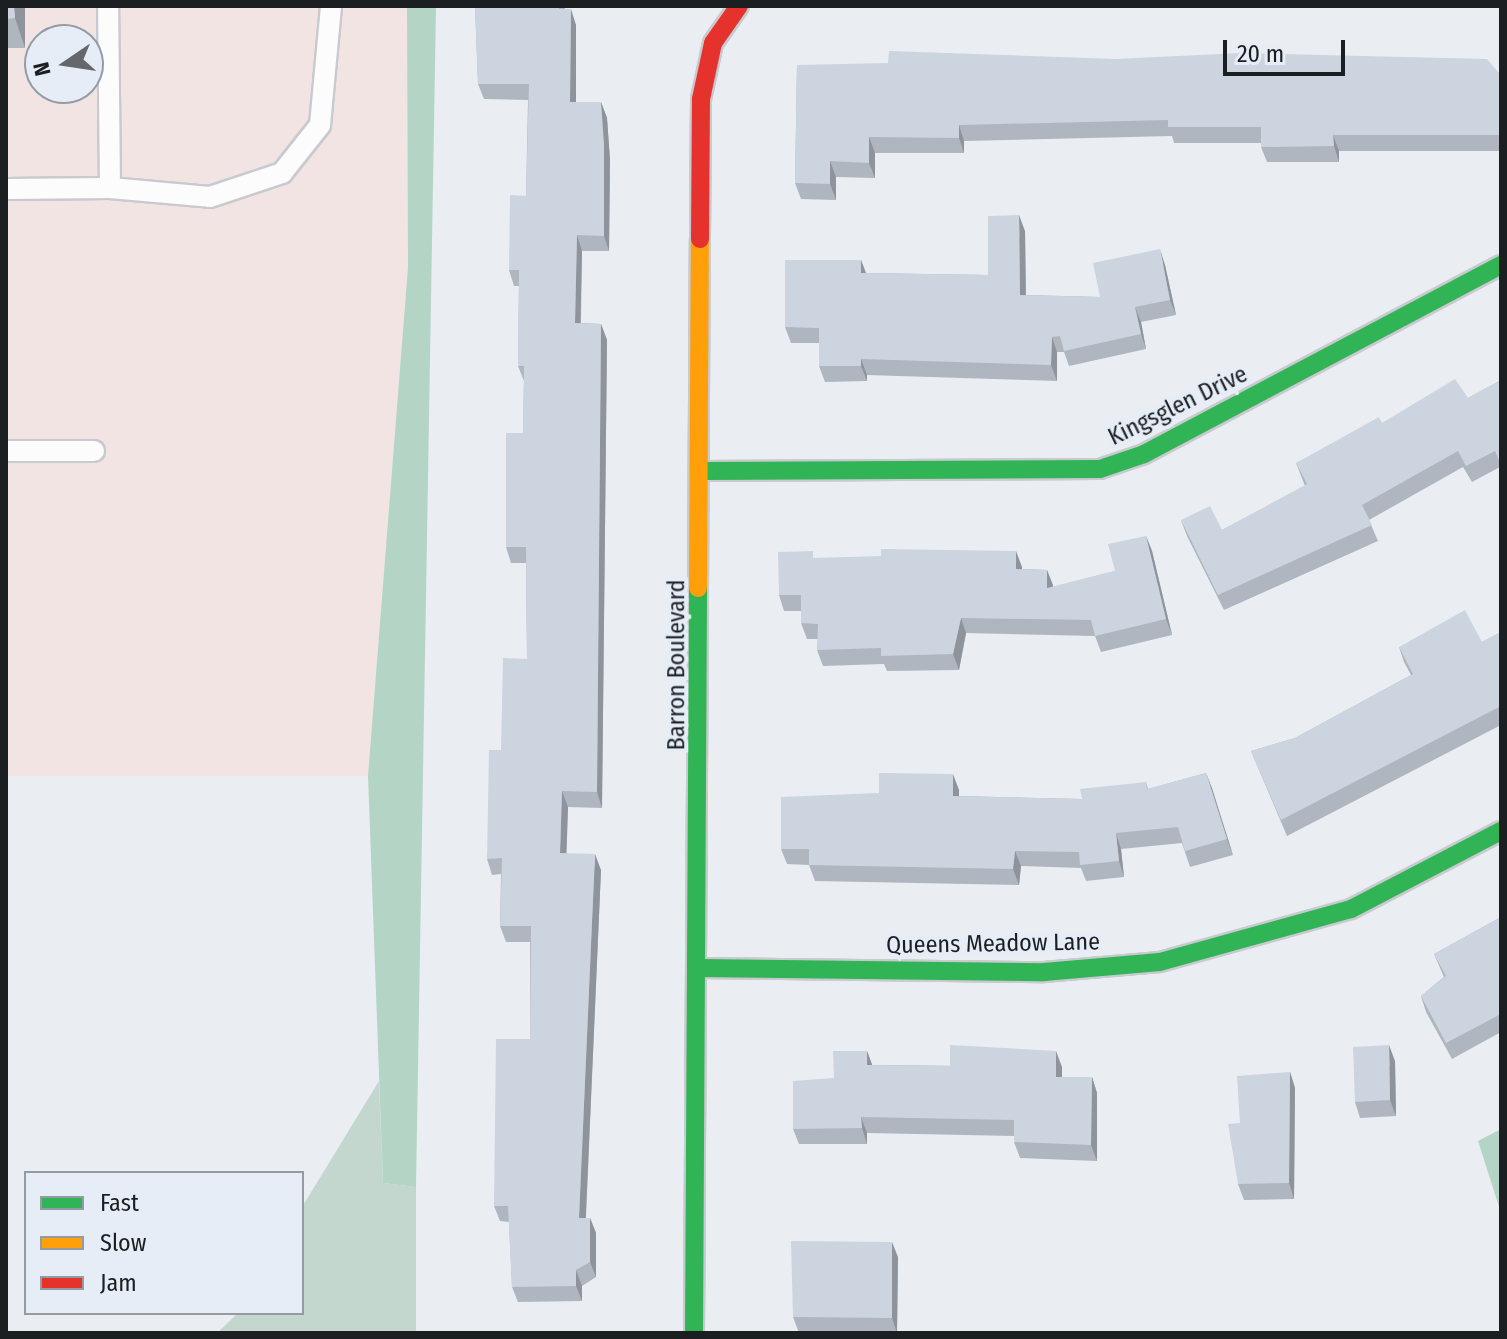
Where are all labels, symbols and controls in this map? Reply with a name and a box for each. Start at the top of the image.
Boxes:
north arrow [24,24,104,104]
scale bar [1227,24,1349,74]
text: 20 m [1237,40,1284,68]
text: N [27,60,57,79]
street label: Kingsglen Drive [1104,360,1252,452]
street label: Barron Boulevard [663,580,691,750]
street label: Queens Meadow Lane [886,928,1100,960]
legend [24,1171,304,1315]
text: Fast [100,1189,139,1217]
text: Slow [100,1229,146,1257]
text: Jam [100,1269,137,1297]

